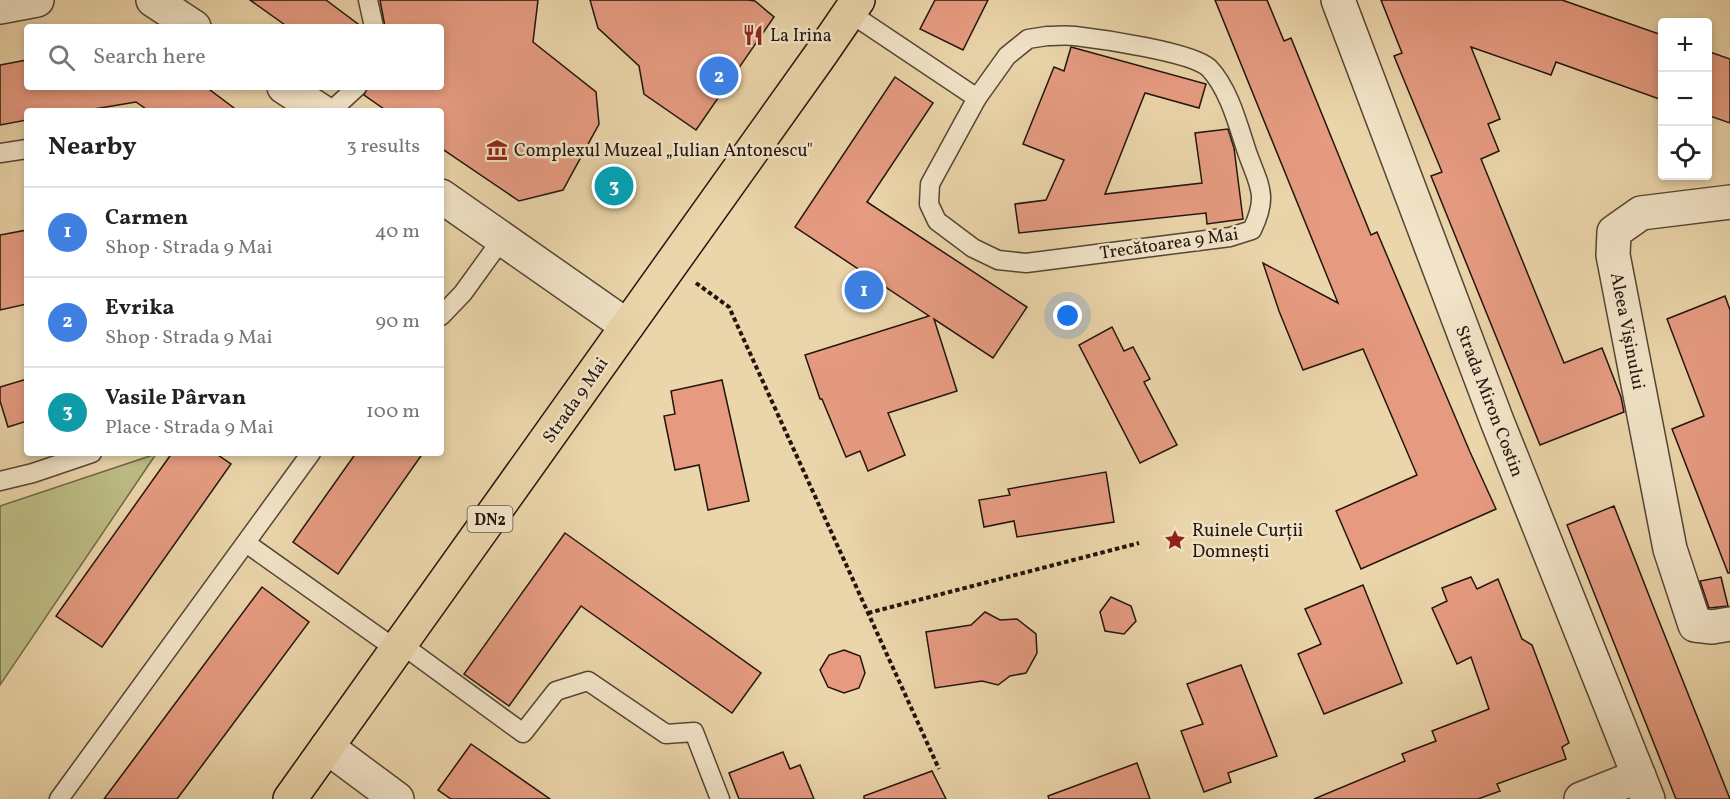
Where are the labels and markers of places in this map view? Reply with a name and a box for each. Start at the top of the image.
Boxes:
restaurant icon: La Irina [741,23,765,47]
place label: La Irina [770,24,832,49]
pin: 2 [700,54,738,98]
museum icon: Complexul Muzeal „Iulian Antonescu" [485,138,509,162]
place label: Complexul Muzeal „Iulian Antonescu" [514,139,813,164]
pin: 3 [594,164,634,208]
pin: 1 [844,268,884,312]
place label: Ruinele Curții Domnești [1192,519,1303,565]
place icon: Ruinele Curții Domnești [1163,528,1187,552]

